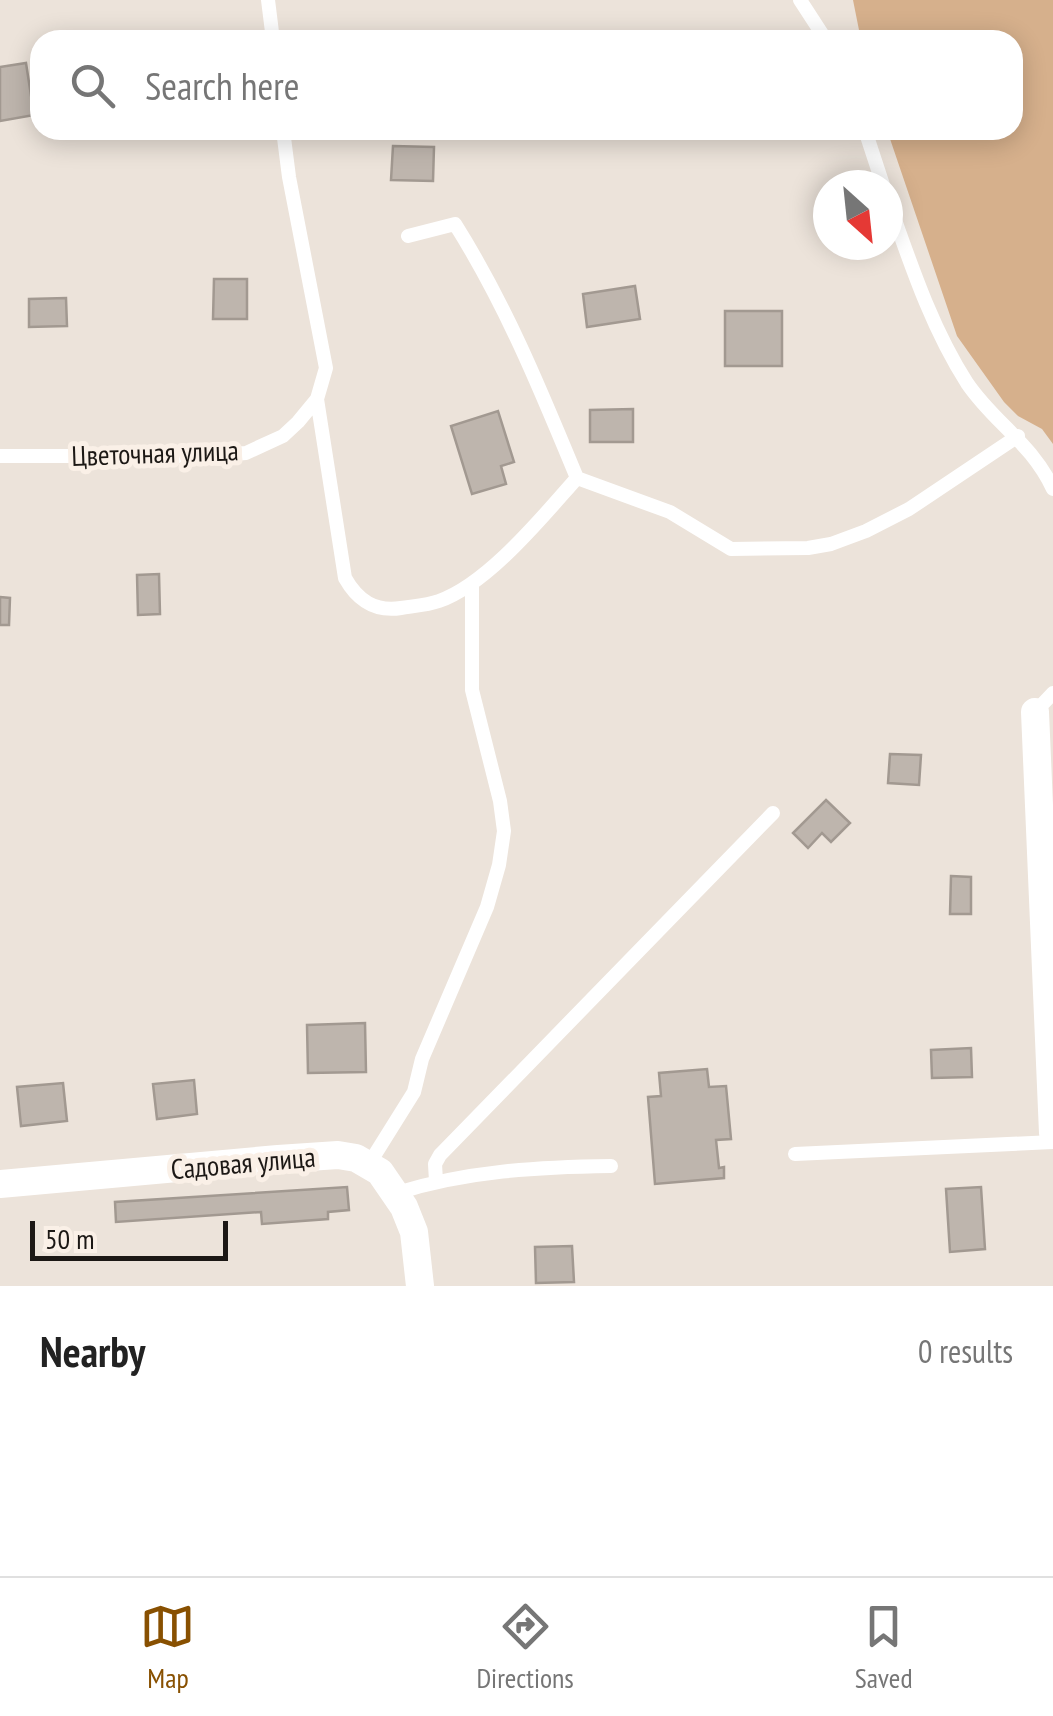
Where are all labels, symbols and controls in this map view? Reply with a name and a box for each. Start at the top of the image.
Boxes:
search box [30,30,1023,140]
icon: search [65,58,120,113]
text: Search here [145,61,299,110]
north arrow [813,170,903,260]
street label: Цветочная улица [71,431,239,474]
street label: Садовая улица [169,1138,317,1187]
scale bar [30,1216,228,1260]
text: 50 m [45,1220,94,1257]
text: Nearby [40,1324,145,1379]
text: 0 results [918,1330,1013,1372]
tab: Map [140,1599,195,1696]
tab: Directions [476,1599,574,1696]
tab: Saved [855,1599,913,1696]

